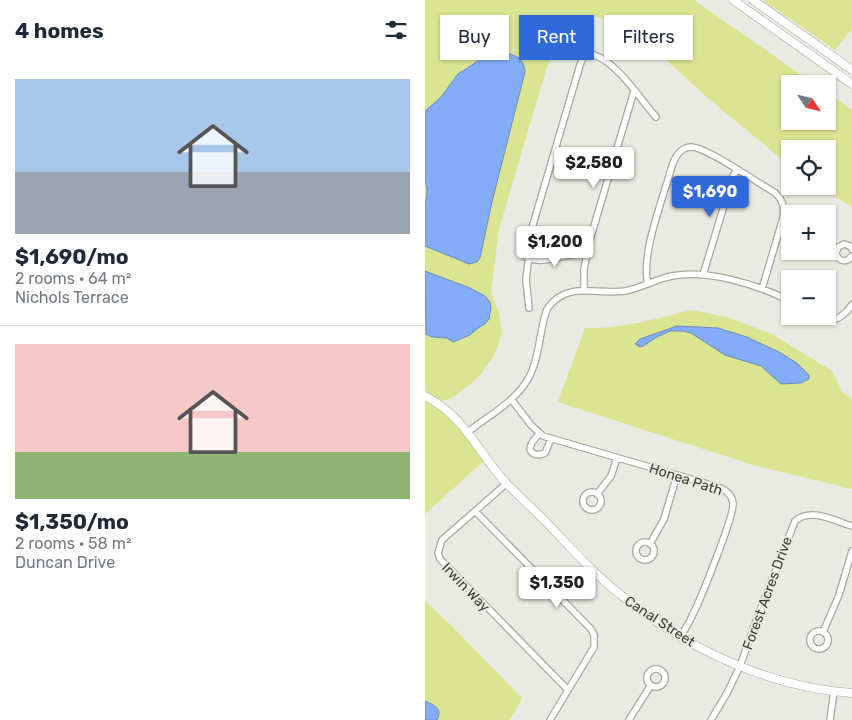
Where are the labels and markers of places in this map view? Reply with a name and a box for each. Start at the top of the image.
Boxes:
pin: $2,580 [553,146,635,189]
pin: $1,690 [669,176,751,218]
pin: $1,200 [514,226,596,268]
pin: $1,350 [516,566,598,609]

